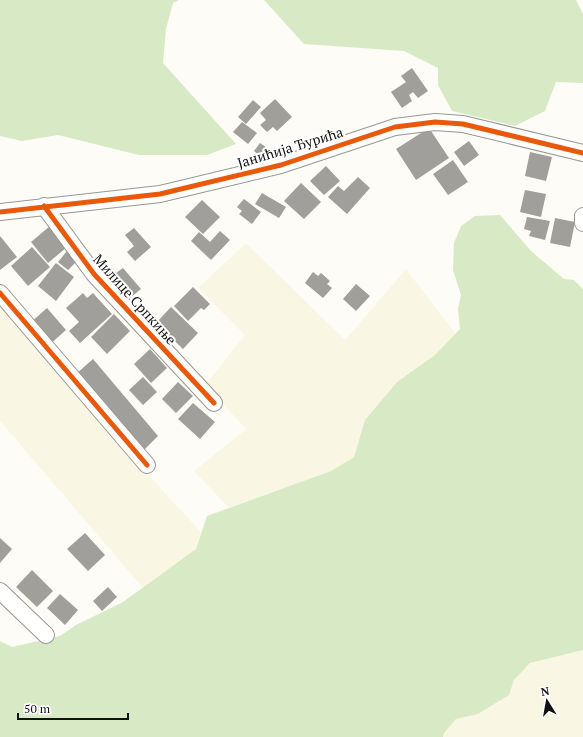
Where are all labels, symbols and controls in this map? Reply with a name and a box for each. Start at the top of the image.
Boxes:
street label: Јанићија Ђурића [235,122,345,172]
street label: Милице Српкиње [89,250,181,348]
north arrow [527,681,567,721]
text: N [540,683,551,699]
scale bar [18,695,128,721]
text: 50 m [24,701,51,716]

